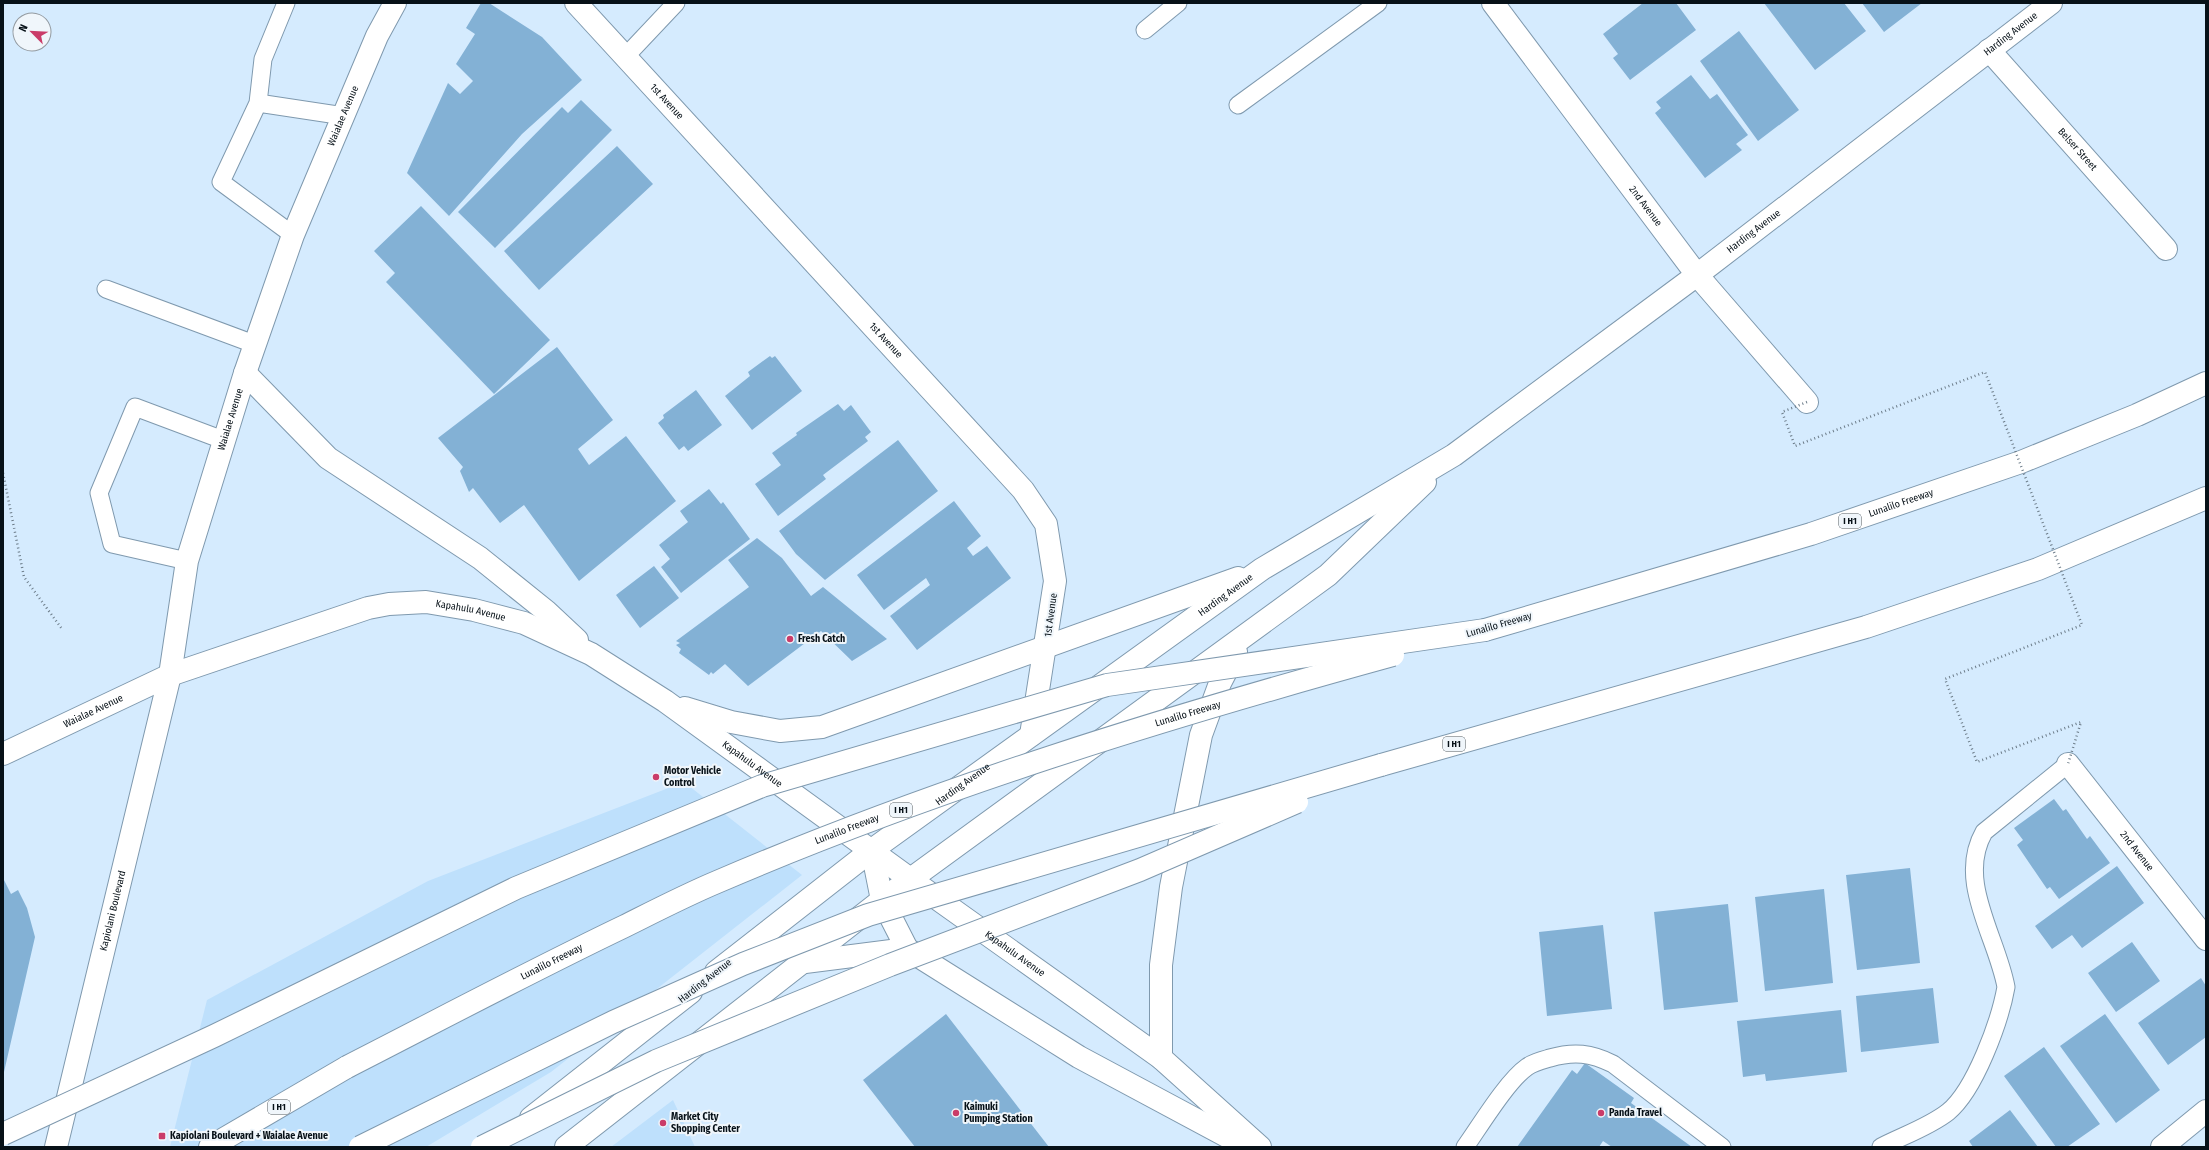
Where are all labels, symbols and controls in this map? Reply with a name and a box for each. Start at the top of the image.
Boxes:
street label: Harding Avenue [1981,10,2040,58]
north arrow [12,12,52,52]
text: N [16,22,31,34]
street label: 1st Avenue [647,81,686,122]
street label: Waialae Avenue [325,84,361,148]
street label: Belser Street [2055,126,2100,174]
street label: 2nd Avenue [1626,184,1664,229]
street label: Harding Avenue [1725,207,1783,256]
street label: 1st Avenue [866,320,905,361]
street label: Waialae Avenue [215,387,246,452]
street label: Lunalilo Freeway [1867,486,1936,520]
road number: I H1 [1839,514,1861,528]
street label: Harding Avenue [1196,571,1255,619]
street label: 1st Avenue [1042,592,1060,638]
street label: Kapahulu Avenue [435,598,507,624]
street label: Lunalilo Freeway [1465,610,1534,640]
place label: Fresh Catch [798,633,845,645]
marker: Fresh Catch [785,634,795,644]
street label: Waialae Avenue [62,692,125,730]
street label: Lunalilo Freeway [1154,698,1223,730]
road number: I H1 [1443,737,1465,751]
street label: Kapahulu Avenue [720,739,785,790]
street label: Harding Avenue [933,761,993,808]
place label: Motor Vehicle Control [664,765,721,789]
marker: Motor Vehicle Control [651,772,661,782]
road number: I H1 [890,803,912,817]
street label: Lunalilo Freeway [813,811,881,847]
street label: 2nd Avenue [2117,829,2156,874]
street label: Kapiolani Boulevard [98,869,129,952]
street label: Kapahulu Avenue [982,928,1047,979]
street label: Lunalilo Freeway [519,941,585,983]
street label: Harding Avenue [676,956,734,1006]
road number: I H1 [268,1100,290,1114]
place label: Kaimuki Pumping Station [964,1101,1033,1125]
place label: Panda Travel [1609,1107,1662,1119]
marker: Kaimuki Pumping Station [951,1108,961,1118]
marker: Panda Travel [1596,1108,1606,1118]
place label: Market City Shopping Center [671,1111,740,1135]
marker: Market City Shopping Center [658,1118,668,1128]
place label: Kapiolani Boulevard + Waialae Avenue [170,1130,328,1142]
marker: Kapiolani Boulevard + Waialae Avenue [157,1131,167,1141]

